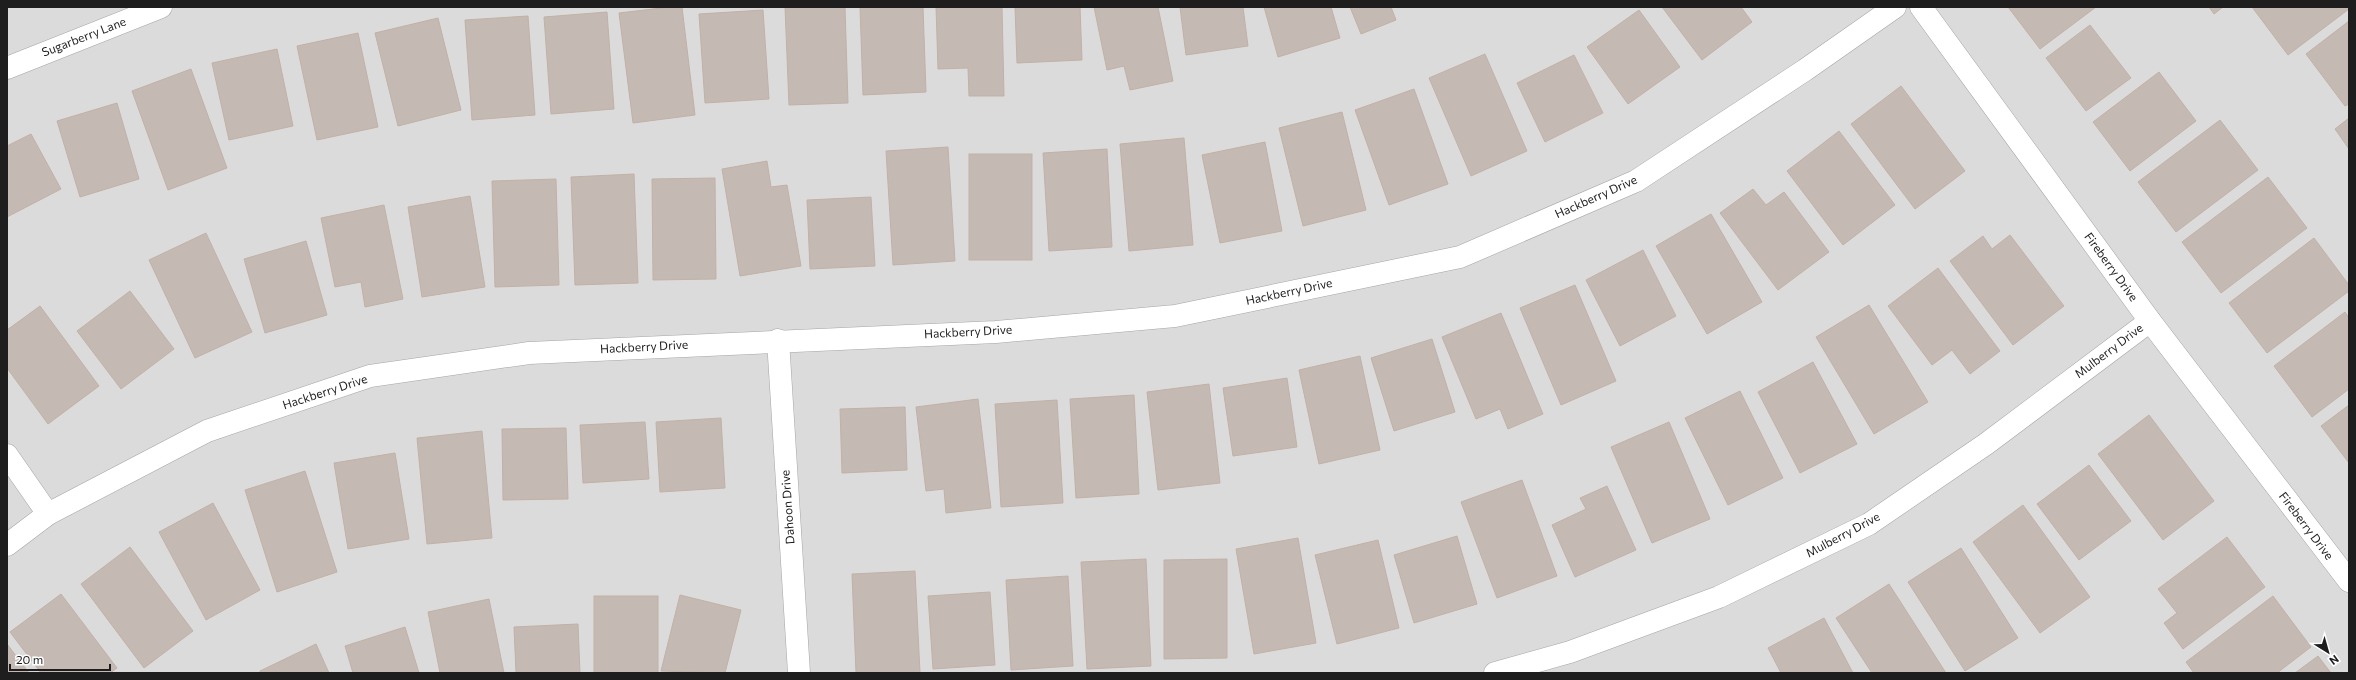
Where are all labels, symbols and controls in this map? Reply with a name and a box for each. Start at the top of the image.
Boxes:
street label: Sugarberry Lane [40,14,128,59]
street label: Hackberry Drive [1552,172,1639,220]
street label: Fireberry Drive [2082,229,2141,303]
street label: Hackberry Drive [1244,275,1333,307]
street label: Mulberry Drive [2072,320,2145,380]
street label: Hackberry Drive [924,322,1012,340]
street label: Hackberry Drive [600,337,688,355]
street label: Hackberry Drive [281,371,369,411]
street label: Dahoon Drive [777,469,797,545]
street label: Fireberry Drive [2277,489,2337,562]
street label: Mulberry Drive [1803,509,1882,559]
north arrow [2308,632,2348,672]
scale bar [10,646,110,672]
text: 20 m [16,652,43,666]
text: N [2327,653,2342,668]

